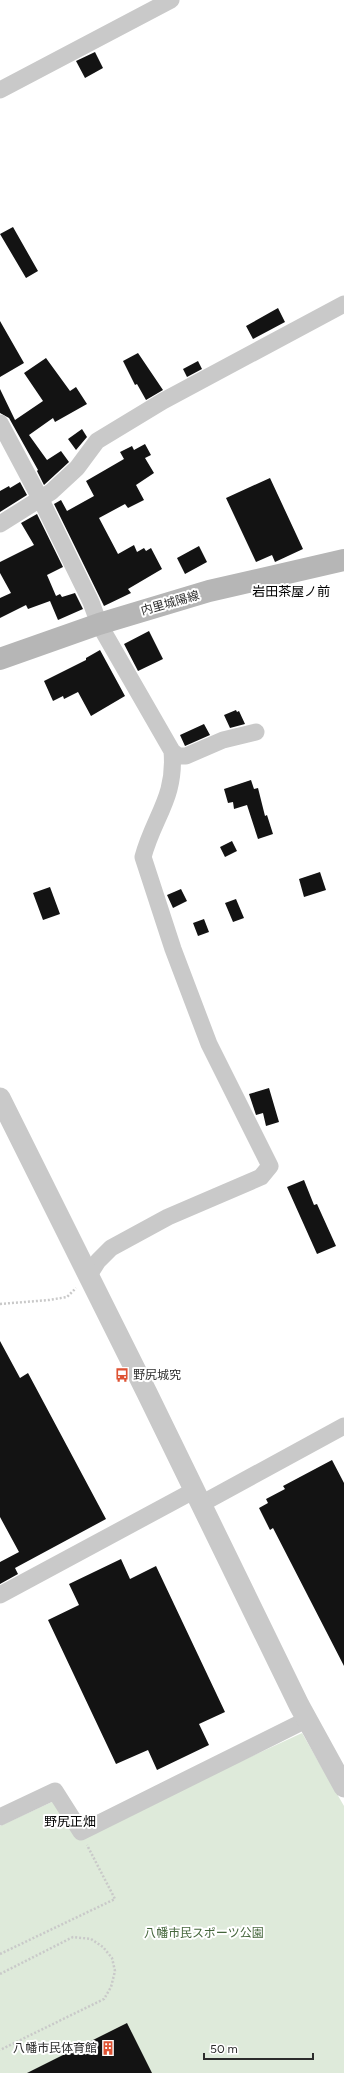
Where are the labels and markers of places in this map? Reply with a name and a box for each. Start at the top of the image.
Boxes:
bus stop icon: 野尻城究 [114,1367,130,1383]
place label: 野尻城究 [133,1368,181,1382]
building icon: 八幡市民体育館 [100,2040,116,2056]
place label: 八幡市民体育館 [13,2041,97,2055]

